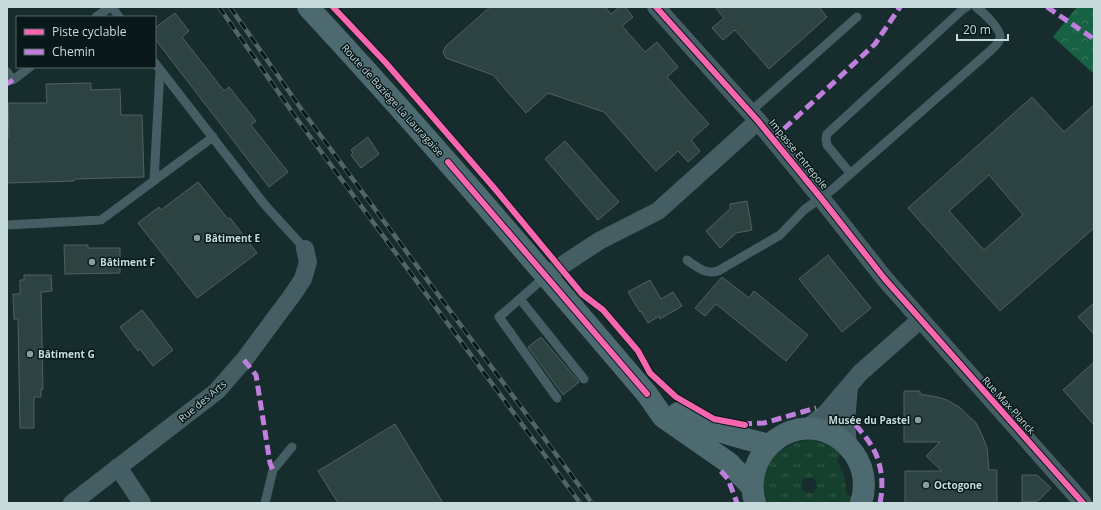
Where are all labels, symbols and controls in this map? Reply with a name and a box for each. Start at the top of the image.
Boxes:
legend [16,16,156,68]
scale bar [957,16,1008,42]
text: 20 m [963,21,991,38]
text: Piste cyclable [52,23,127,40]
street label: Route de Baziège La Lauragaise [339,41,448,159]
text: Chemin [52,43,95,60]
street label: Impasse Entrepole [766,116,832,192]
place label: Bâtiment E [205,231,260,245]
marker: Bâtiment E [192,233,202,243]
place label: Bâtiment F [100,255,155,269]
marker: Bâtiment F [87,257,97,267]
place label: Bâtiment G [38,347,95,361]
marker: Bâtiment G [25,349,35,359]
street label: Rue Max Planck [979,373,1039,437]
street label: Rue des Arts [175,377,229,425]
place label: Musée du Pastel [829,413,910,427]
marker: Musée du Pastel [913,415,923,425]
place label: Octogone [934,478,982,492]
marker: Octogone [921,480,931,490]

